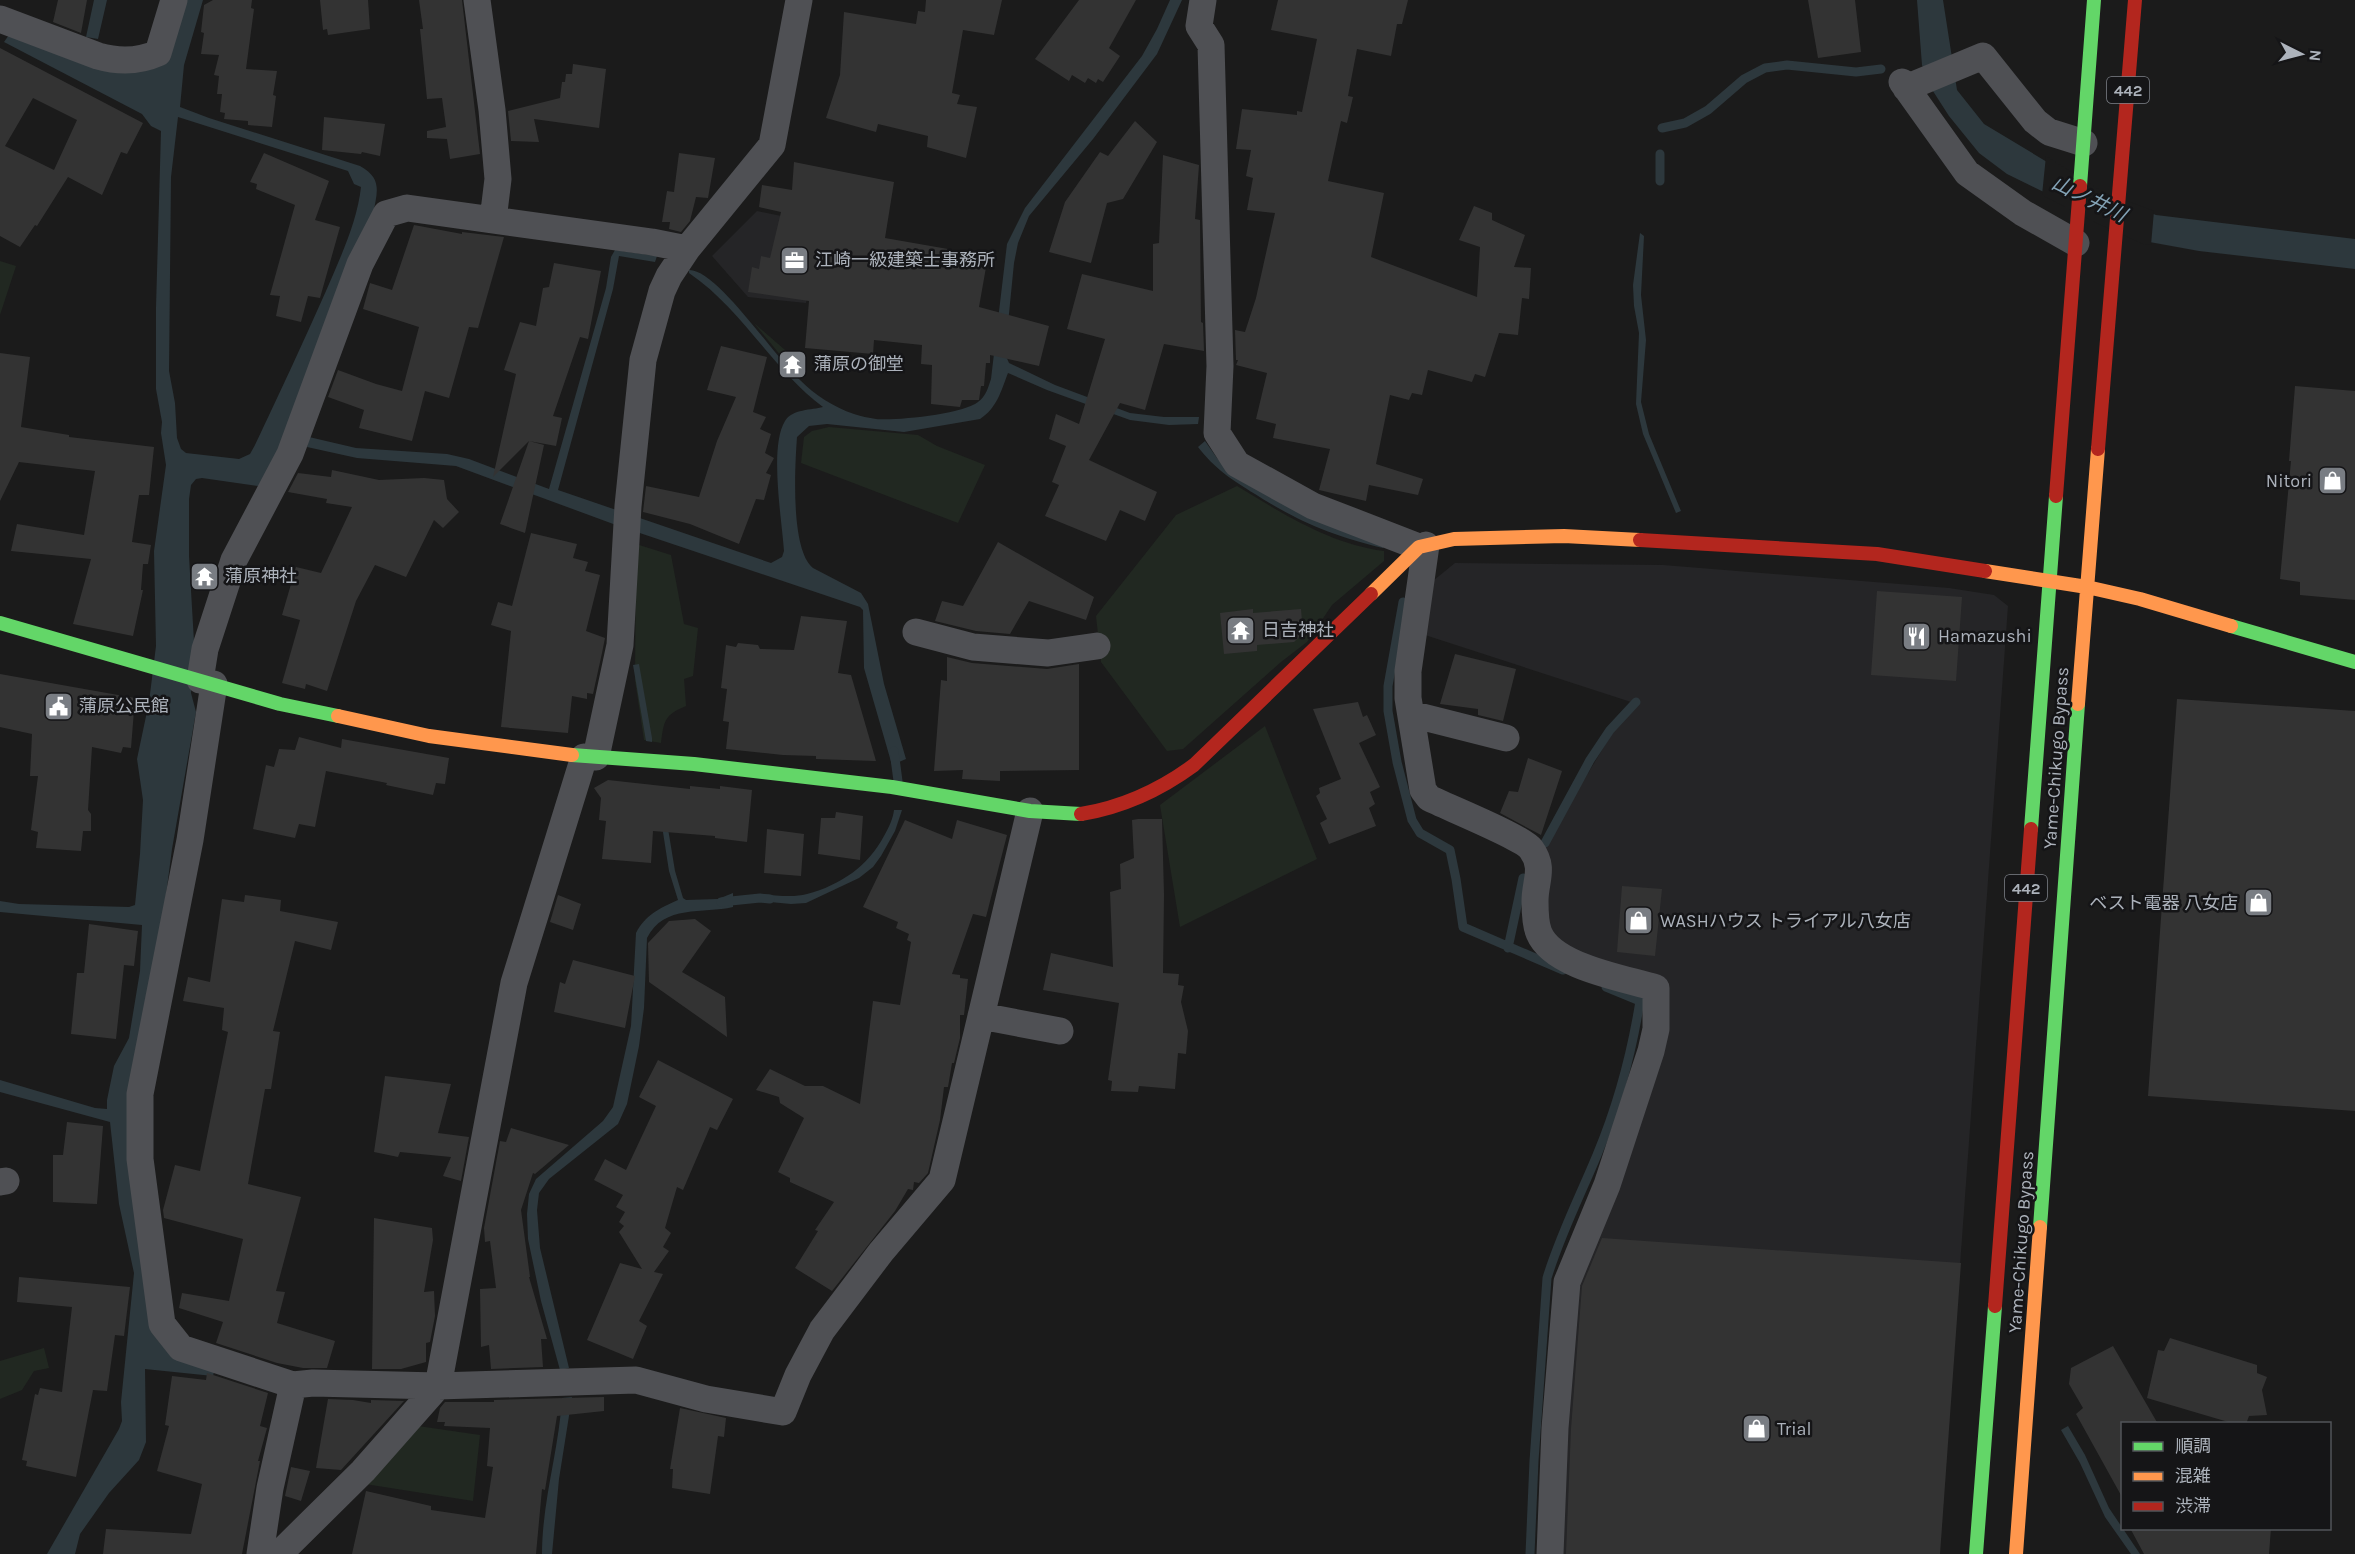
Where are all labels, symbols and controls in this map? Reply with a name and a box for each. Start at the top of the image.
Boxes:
north arrow [2271,24,2331,84]
text: N [2305,49,2325,62]
road number: 442 [2107,77,2149,103]
water label: 山ノ井川 [2048,171,2132,228]
office icon: 江崎一級建築士事務所 [778,244,810,276]
place label: 江崎一級建築士事務所 [815,249,995,271]
temple icon: 蒲原の御堂 [777,348,809,380]
place label: 蒲原の御堂 [814,353,904,375]
shop icon: Nitori [2317,465,2349,497]
place label: Nitori [2266,470,2312,492]
temple icon: 蒲原神社 [188,560,220,592]
place label: 蒲原神社 [225,565,297,587]
temple icon: 日吉神社 [1225,614,1257,646]
place label: 日吉神社 [1262,619,1334,641]
restaurant icon: Hamazushi [1901,620,1933,652]
place label: Hamazushi [1938,625,2032,647]
street label: Yame-Chikugo Bypass [2039,666,2073,850]
public building icon: 蒲原公民館 [42,690,74,722]
place label: 蒲原公民館 [79,695,169,717]
road number: 442 [2005,875,2047,901]
shop icon: ベスト電器 八女店 [2243,887,2275,919]
place label: ベスト電器 八女店 [2089,892,2238,914]
shop icon: WASHハウス トライアル八女店 [1623,905,1655,937]
place label: WASHハウス トライアル八女店 [1660,910,1911,932]
street label: Yame-Chikugo Bypass [2004,1150,2038,1334]
shop icon: Trial [1740,1413,1772,1445]
place label: Trial [1777,1418,1812,1440]
legend [2121,1422,2331,1530]
text: 順調 [2175,1435,2211,1457]
text: 混雑 [2175,1465,2211,1487]
text: 渋滞 [2175,1495,2211,1517]

